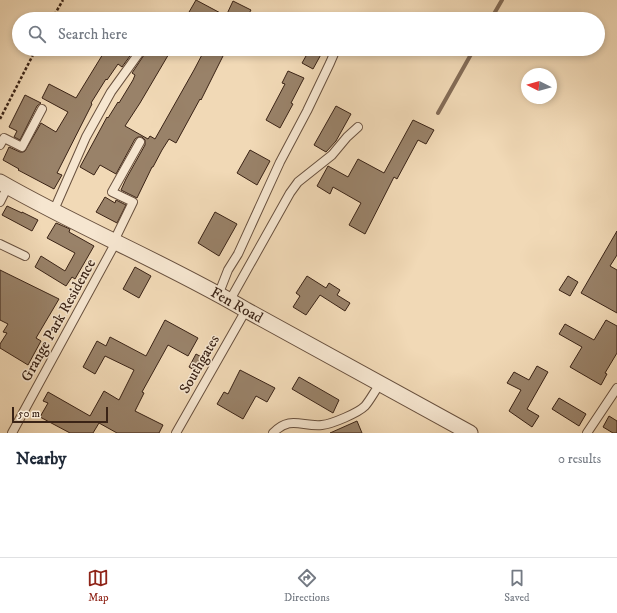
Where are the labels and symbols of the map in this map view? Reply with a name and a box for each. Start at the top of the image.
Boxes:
north arrow [521,68,557,104]
street label: Grange Park Residence [17,256,100,385]
street label: Fen Road [207,283,267,328]
street label: Southgates [175,331,224,397]
scale bar [12,405,108,424]

